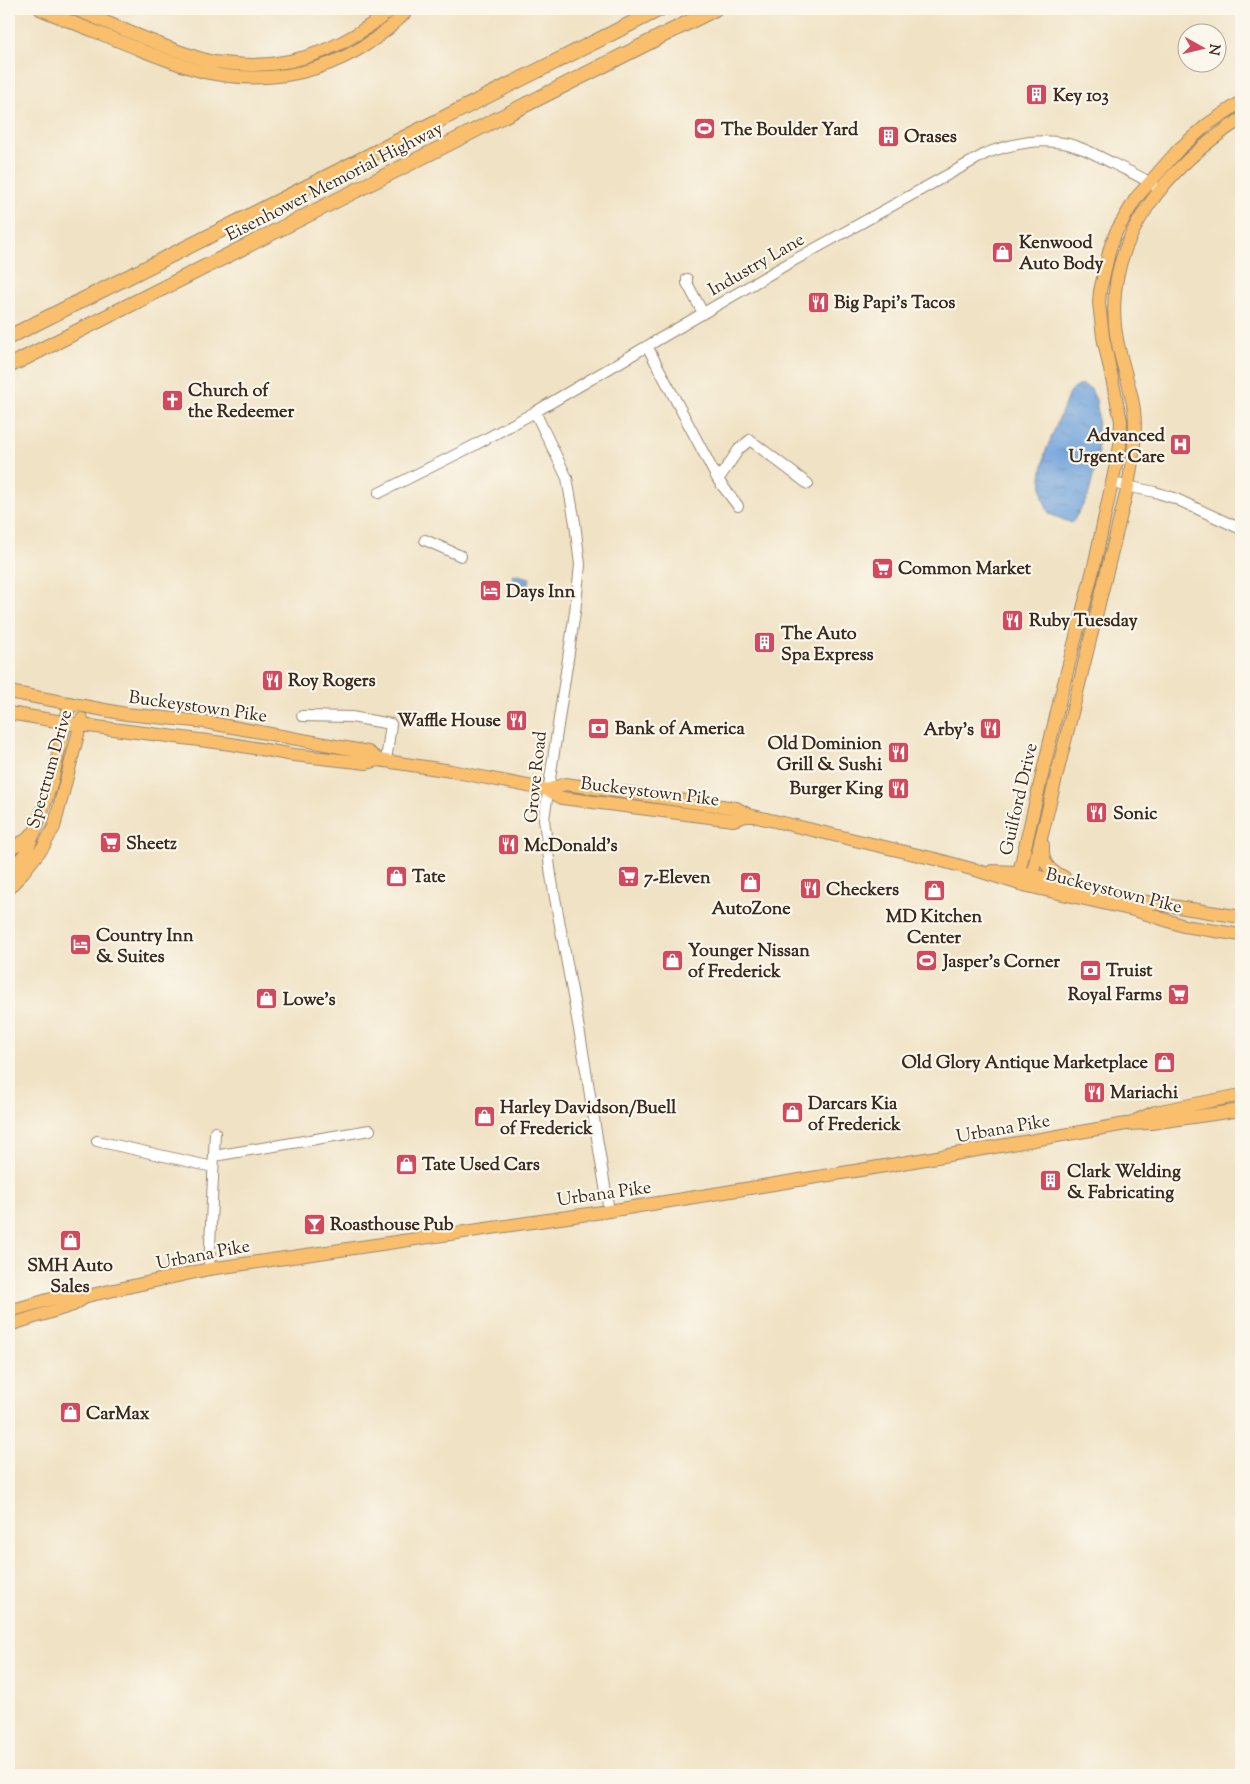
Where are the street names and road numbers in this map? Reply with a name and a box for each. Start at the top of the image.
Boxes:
street label: Eisenhower Memorial Highway [222,117,448,249]
street label: Industry Lane [704,228,810,304]
street label: Buckeystown Pike [127,685,269,731]
street label: Spectrum Drive [22,707,80,832]
street label: Grove Road [519,730,555,825]
street label: Guilford Drive [994,741,1046,858]
street label: Buckeystown Pike [579,772,721,814]
street label: Buckeystown Pike [1043,862,1184,921]
street label: Urbana Pike [954,1109,1052,1151]
street label: Urbana Pike [555,1175,653,1214]
street label: Urbana Pike [154,1234,253,1278]

